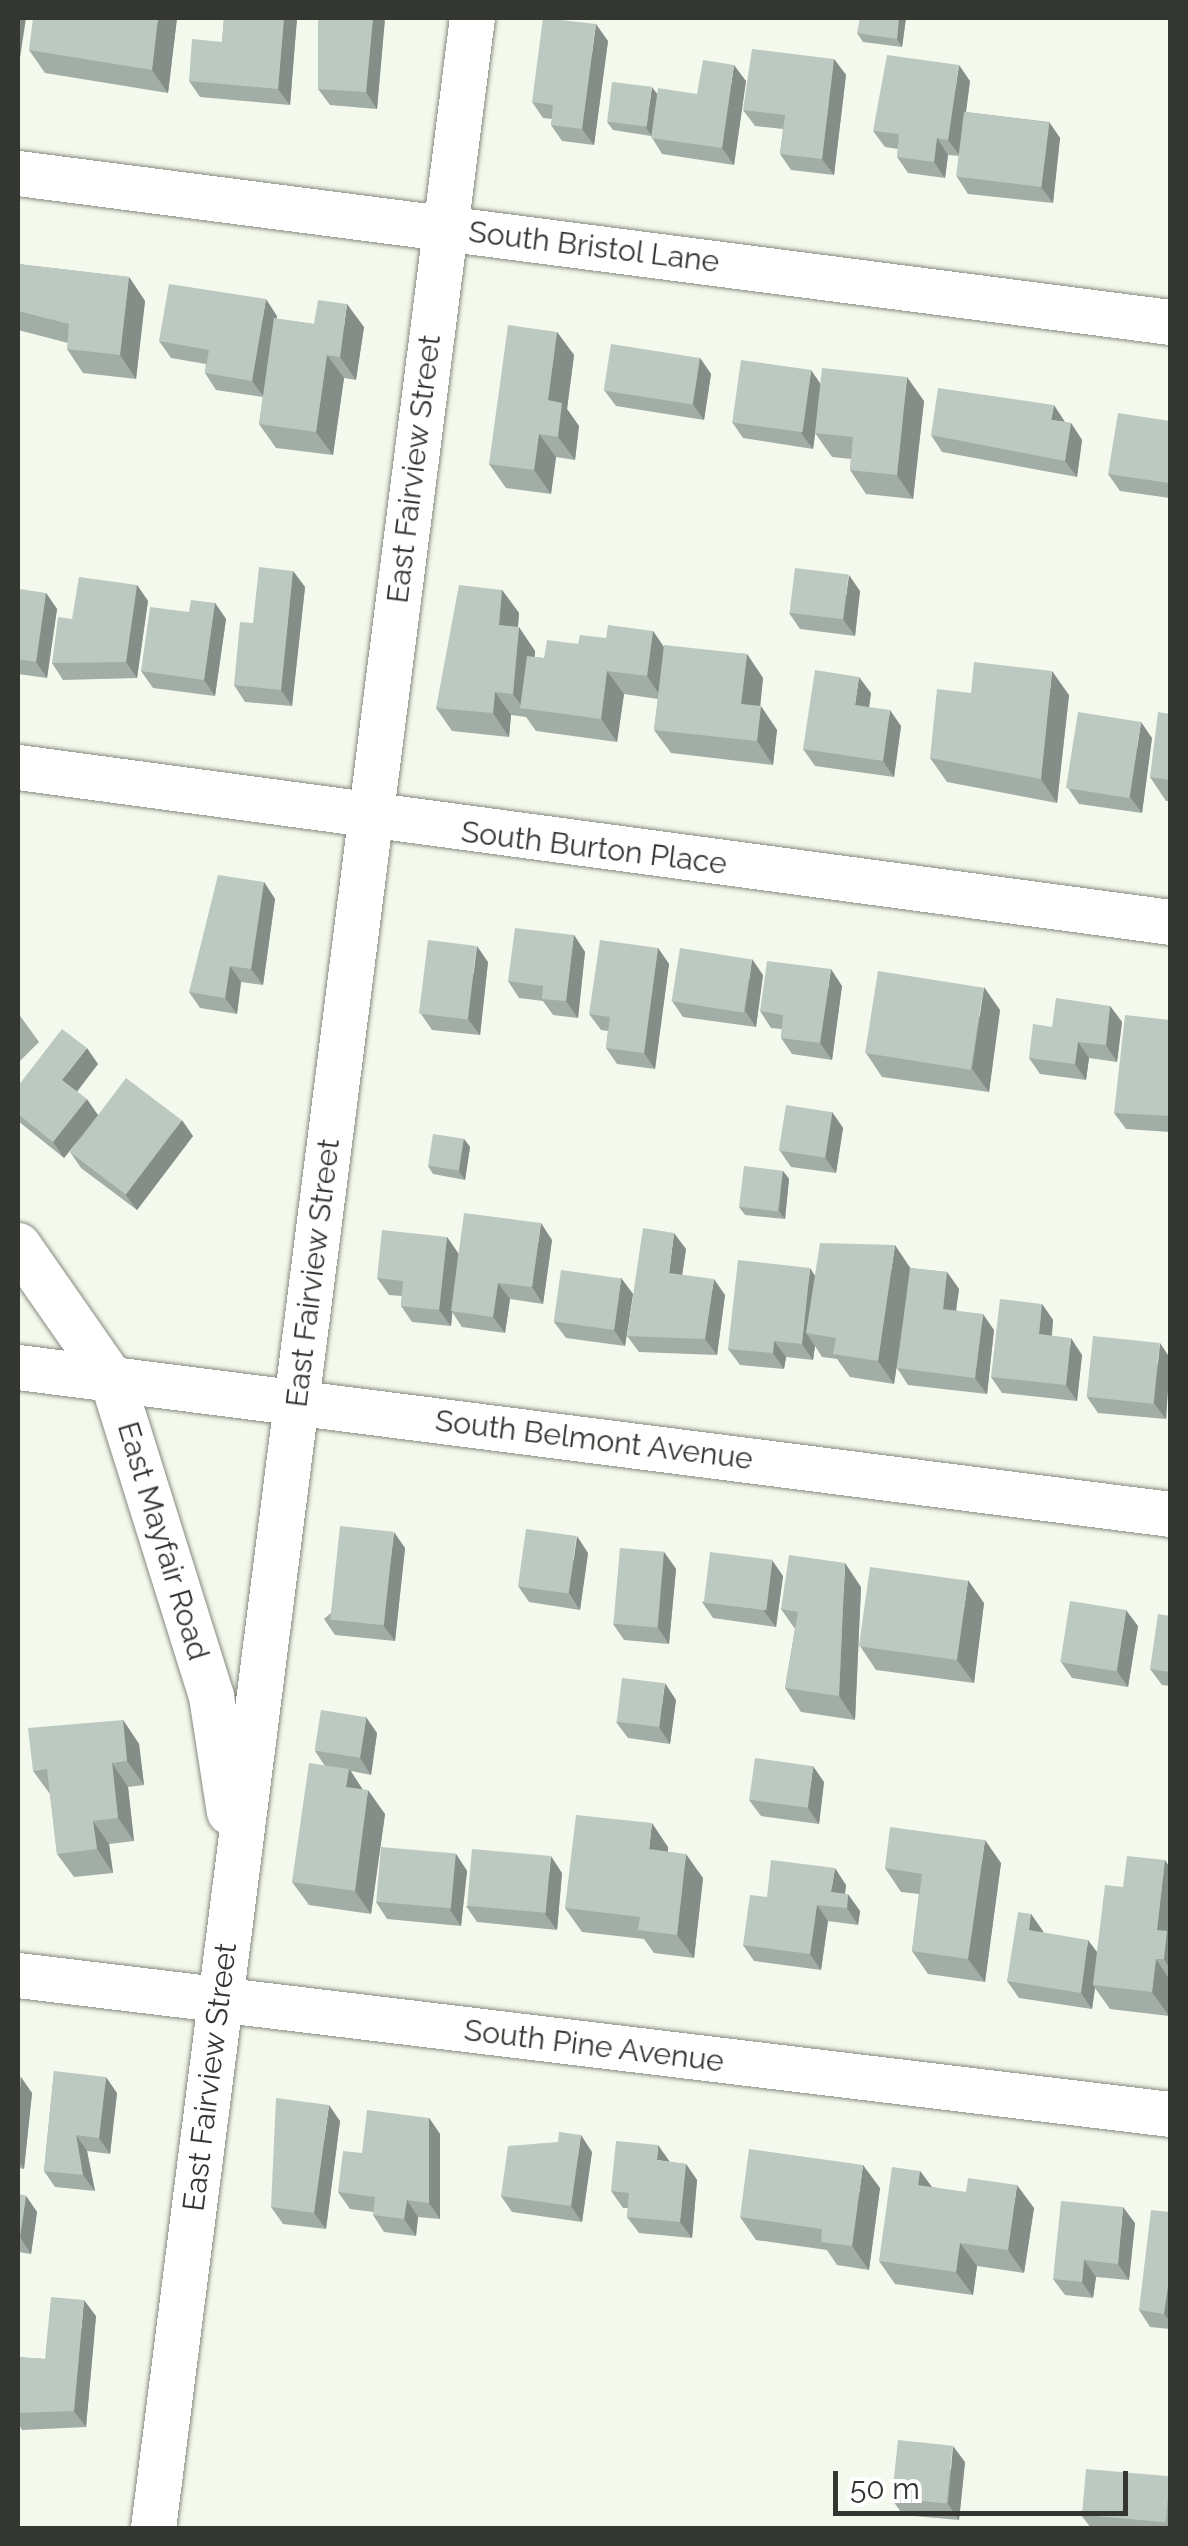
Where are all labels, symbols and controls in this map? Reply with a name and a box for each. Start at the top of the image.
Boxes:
street label: South Bristol Lane [466,214,722,280]
street label: East Fairview Street [380,332,448,606]
street label: South Burton Place [459,814,729,882]
street label: East Fairview Street [279,1136,347,1410]
street label: South Belmont Avenue [433,1403,755,1477]
street label: East Mayfair Road [110,1417,216,1665]
street label: East Fairview Street [176,1940,244,2214]
street label: South Pine Avenue [462,2012,726,2080]
scale bar [838,2451,1133,2513]
text: 50 m [850,2471,920,2506]

